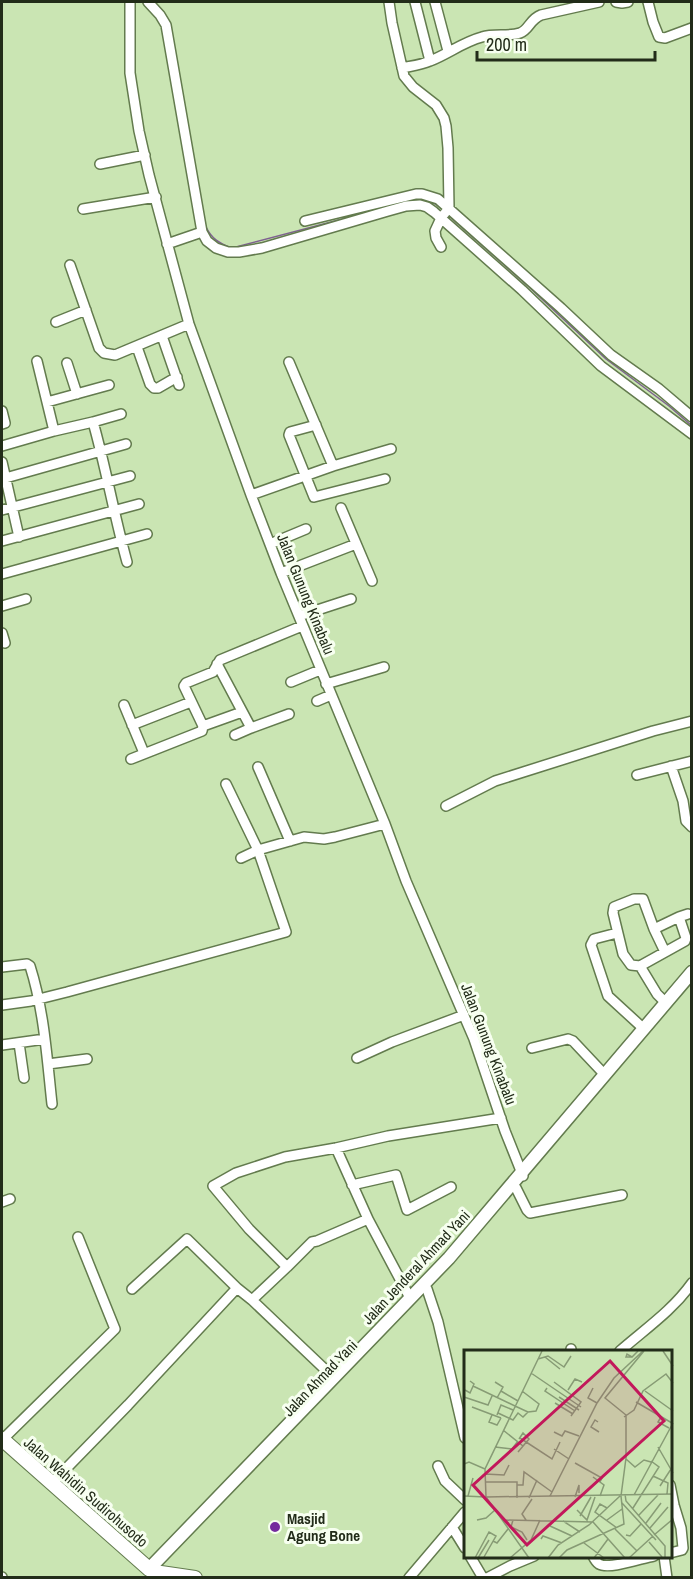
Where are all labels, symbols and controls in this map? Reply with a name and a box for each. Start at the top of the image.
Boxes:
scale bar [477,24,656,62]
text: 200 m [486,32,527,57]
street label: Jalan Gunung Kinabalu [272,530,340,658]
street label: Jalan Gunung Kinabalu [456,980,522,1108]
street label: Jalan Jenderal Ahmad Yani [357,1205,475,1329]
street label: Jalan Ahmad Yani [278,1335,362,1421]
inset map [464,1350,672,1558]
street label: Jalan Wahidin Sudirohusodo [19,1432,153,1552]
place label: Masjid Agung Bone [287,1508,360,1546]
marker: Masjid Agung Bone [268,1520,282,1534]

